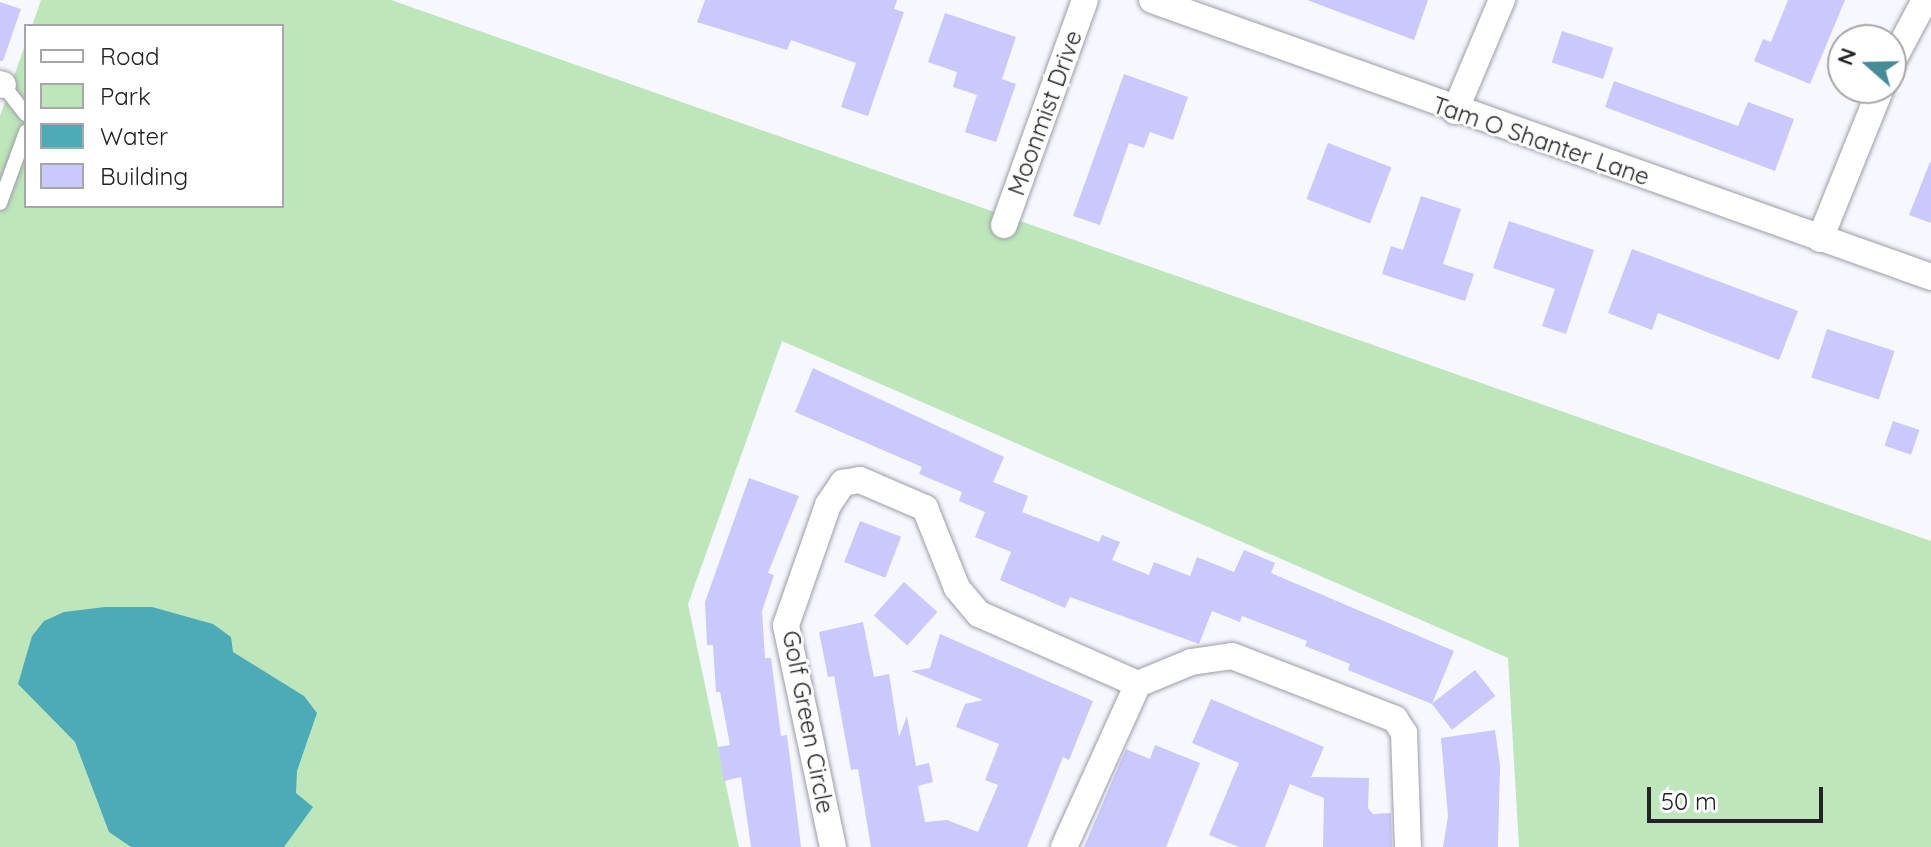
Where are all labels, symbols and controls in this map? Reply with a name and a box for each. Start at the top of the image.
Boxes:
legend [24,24,284,208]
north arrow [1827,24,1907,104]
street label: Moonmist Drive [1002,27,1088,199]
text: Road [100,41,160,71]
text: N [1830,44,1862,69]
text: Park [100,81,151,111]
street label: Tam O Shanter Lane [1429,90,1653,192]
text: Water [100,121,168,151]
text: Building [100,161,188,191]
street label: Golf Green Circle [776,628,840,816]
scale bar [1651,771,1827,821]
text: 50 m [1661,786,1717,816]

